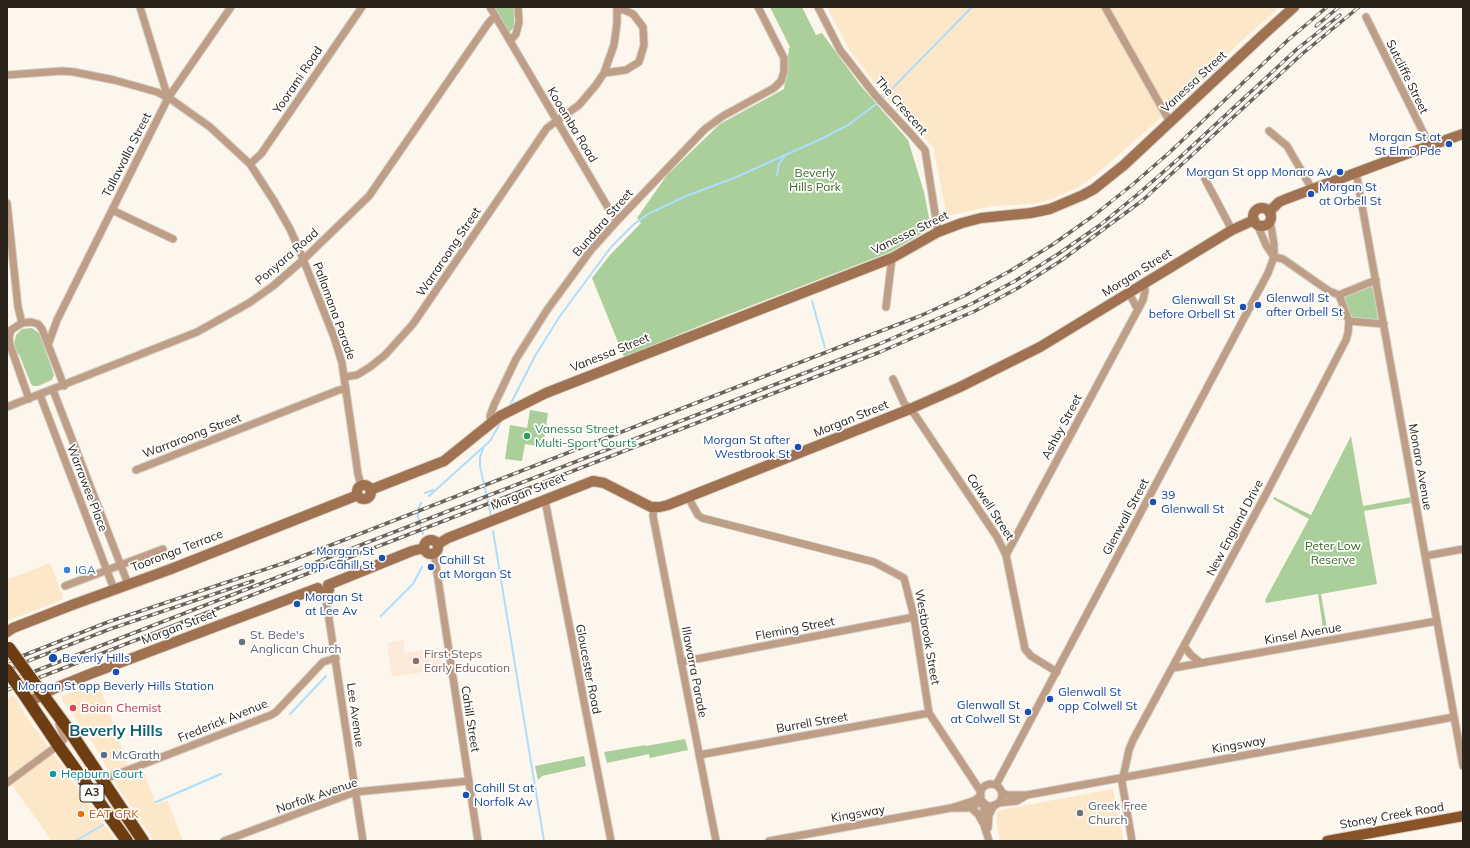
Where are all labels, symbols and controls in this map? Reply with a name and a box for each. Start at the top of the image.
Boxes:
street label: Sutcliffe Street [1383,38,1431,116]
street label: Yoorami Road [270,44,326,116]
street label: Vanessa Street [1158,48,1230,116]
street label: The Crescent [872,74,930,138]
street label: Kooemba Road [544,85,600,165]
street label: Tallawalla Street [99,110,155,200]
place label: Morgan St at St Elmo Pde [1369,130,1441,158]
marker: Morgan St at St Elmo Pde [1444,139,1454,149]
place label: Morgan St opp Monaro Av [1186,165,1332,179]
park label: Beverly Hills Park [789,166,841,194]
marker: Morgan St opp Monaro Av [1335,167,1345,177]
place label: Morgan St at Orbell St [1319,180,1381,208]
street label: Bundara Street [570,186,636,260]
marker: Morgan St at Orbell St [1306,189,1316,199]
street label: Warraroong Street [414,205,484,299]
street label: Vanessa Street [869,208,951,258]
street label: Ponyara Road [253,226,321,288]
street label: Morgan Street [1100,246,1174,300]
street label: Pallamana Parade [310,260,358,362]
place label: Glenwall St after Orbell St [1266,291,1343,319]
place label: Glenwall St before Orbell St [1149,293,1235,321]
marker: Glenwall St after Orbell St [1253,300,1263,310]
marker: Glenwall St before Orbell St [1238,302,1248,312]
street label: Vanessa Street [568,331,652,375]
street label: Ashby Street [1039,392,1085,462]
street label: Morgan Street [812,397,890,441]
street label: Warraroong Street [141,411,243,461]
place label: Vanessa Street Multi-Sport Courts [535,422,637,450]
street label: Monaro Avenue [1405,423,1435,511]
marker: Vanessa Street Multi-Sport Courts [522,431,532,441]
place label: Morgan St after Westbrook St [703,433,790,461]
street label: Warrawee Place [64,442,110,534]
marker: Morgan St after Westbrook St [793,442,803,452]
street label: Morgan Street [489,470,567,514]
street label: Colwell Street [963,471,1017,543]
street label: Glenwall Street [1100,476,1152,558]
street label: New England Drive [1204,478,1266,578]
place label: 39 Glenwall St [1161,488,1224,516]
marker: 39 Glenwall St [1148,497,1158,507]
street label: Tooronga Terrace [129,527,225,575]
park label: Peter Low Reserve [1305,539,1361,567]
place label: Morgan St opp Cahill St [304,544,374,572]
marker: Morgan St opp Cahill St [377,553,387,563]
place label: Cahill St at Morgan St [439,553,511,581]
marker: Cahill St at Morgan St [426,562,436,572]
place label: IGA [75,563,96,577]
marker: IGA [62,565,72,575]
street label: Westbrook Street [911,588,943,686]
place label: Morgan St at Lee Av [305,590,363,618]
marker: Morgan St at Lee Av [292,599,302,609]
street label: Morgan Street [139,606,219,648]
street label: Fleming Street [754,614,836,644]
street label: Kinsel Avenue [1263,620,1343,648]
street label: Gloucester Road [572,623,604,715]
street label: Illawarra Parade [678,625,710,719]
place label: St. Bede's Anglican Church [250,628,341,656]
marker: St. Bede's Anglican Church [237,637,247,647]
place label: First Steps Early Education [424,647,510,675]
place label: Beverly Hills [62,651,130,665]
marker: Beverly Hills [47,652,59,664]
marker: First Steps Early Education [411,656,421,666]
marker: Morgan St opp Beverly Hills Station [111,667,121,677]
place label: Morgan St opp Beverly Hills Station [18,679,214,693]
street label: Lee Avenue [343,682,367,748]
street label: Cahill Street [458,685,482,753]
place label: Glenwall St opp Colwell St [1058,685,1137,713]
marker: Glenwall St opp Colwell St [1045,694,1055,704]
street label: Frederick Avenue [176,696,270,746]
place label: Glenwall St at Colwell St [951,698,1020,726]
place label: Boian Chemist [81,701,161,715]
marker: Boian Chemist [68,703,78,713]
marker: Glenwall St at Colwell St [1023,707,1033,717]
street label: Burrell Street [775,710,849,736]
district label: Beverly Hills [69,721,163,741]
street label: Kingsway [1211,733,1267,757]
place label: McGrath [112,748,160,762]
marker: McGrath [99,750,109,760]
place label: Hepburn Court [61,767,143,781]
marker: Hepburn Court [48,769,58,779]
street label: Norfolk Avenue [274,775,360,817]
place label: Cahill St at Norfolk Av [474,781,534,809]
road number: A3 [80,784,104,802]
marker: Cahill St at Norfolk Av [461,790,471,800]
place label: Greek Free Church [1088,799,1147,827]
street label: Stoney Creek Road [1339,800,1445,832]
street label: Kingsway [830,802,886,826]
place label: EAT GRK [89,807,139,821]
marker: Greek Free Church [1075,808,1085,818]
marker: EAT GRK [76,809,86,819]

